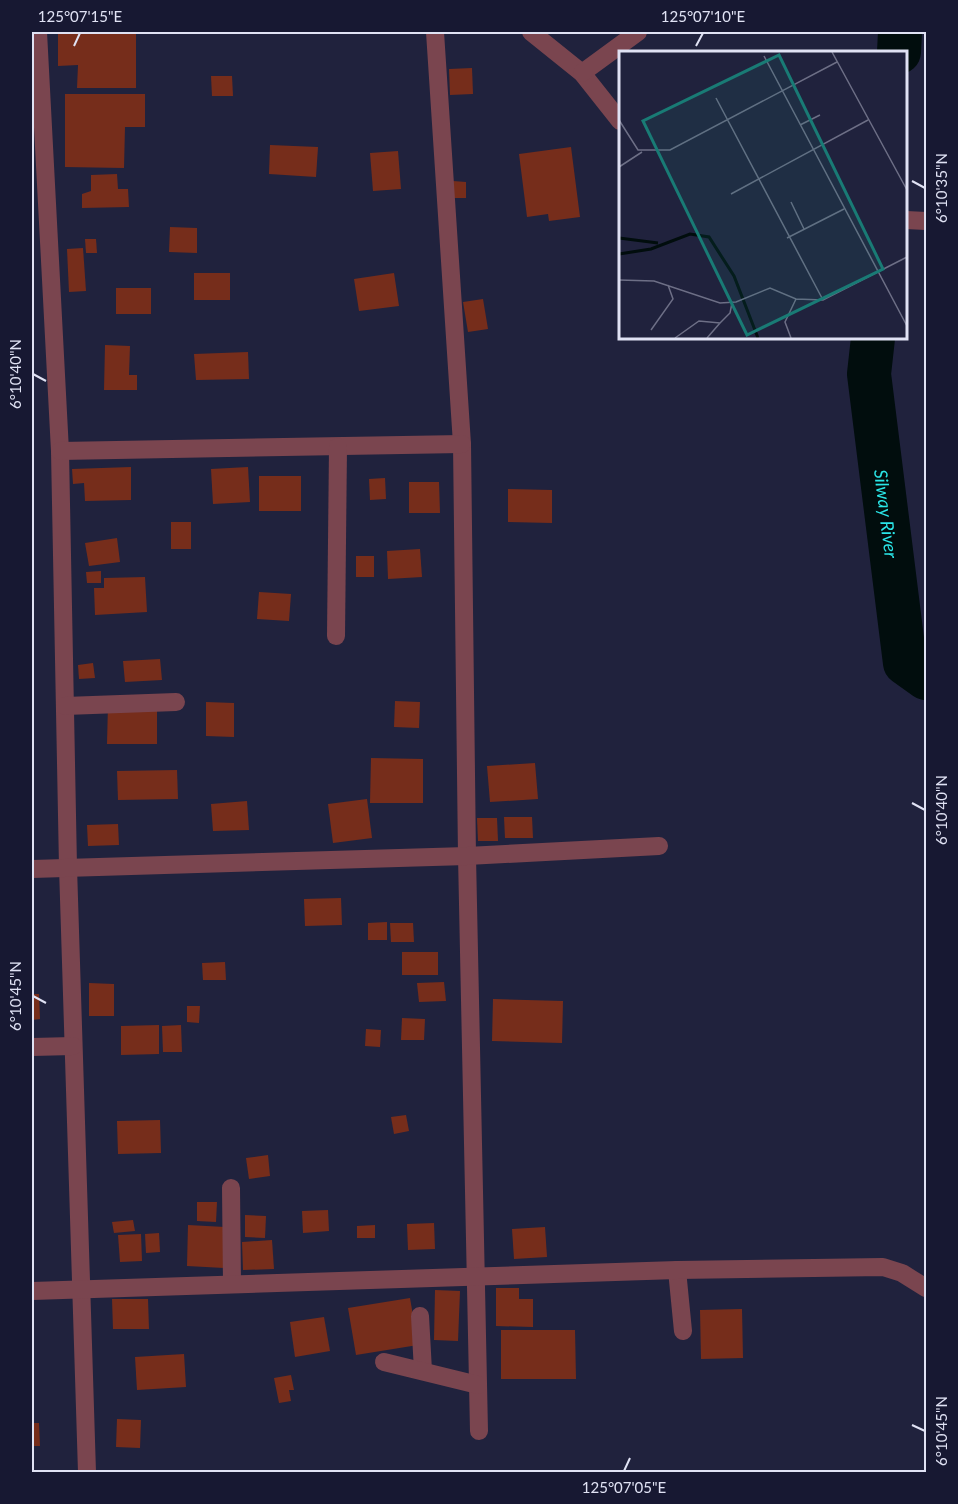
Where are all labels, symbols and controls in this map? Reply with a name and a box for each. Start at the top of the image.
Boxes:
text: 125°07'15"E [38,7,122,25]
text: 125°07'10"E [661,7,745,25]
inset map [619,51,907,339]
text: 6°10'35"N [932,153,950,223]
text: 6°10'40"N [6,339,24,409]
water label: Silway River [870,468,903,560]
text: 6°10'40"N [932,775,950,845]
text: 6°10'45"N [6,961,24,1031]
text: 6°10'45"N [932,1396,950,1466]
text: 125°07'05"E [582,1478,666,1496]

